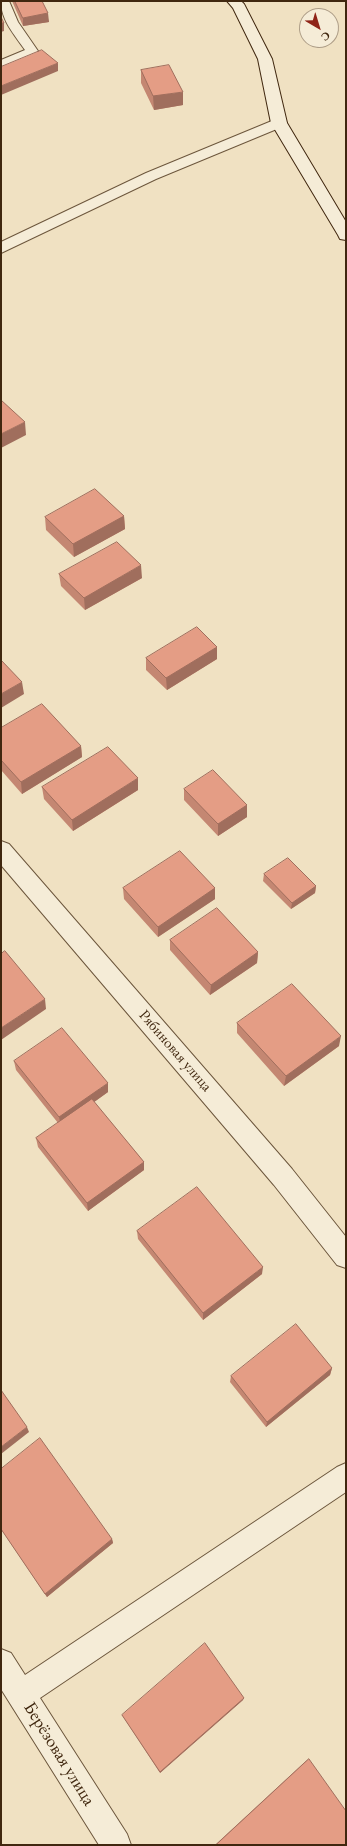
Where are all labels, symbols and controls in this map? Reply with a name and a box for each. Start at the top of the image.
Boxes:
north arrow [299,8,339,48]
text: С [318,29,333,45]
street label: Рябиновая улица [135,1007,215,1095]
street label: Берёзовая улица [19,1698,99,1810]

